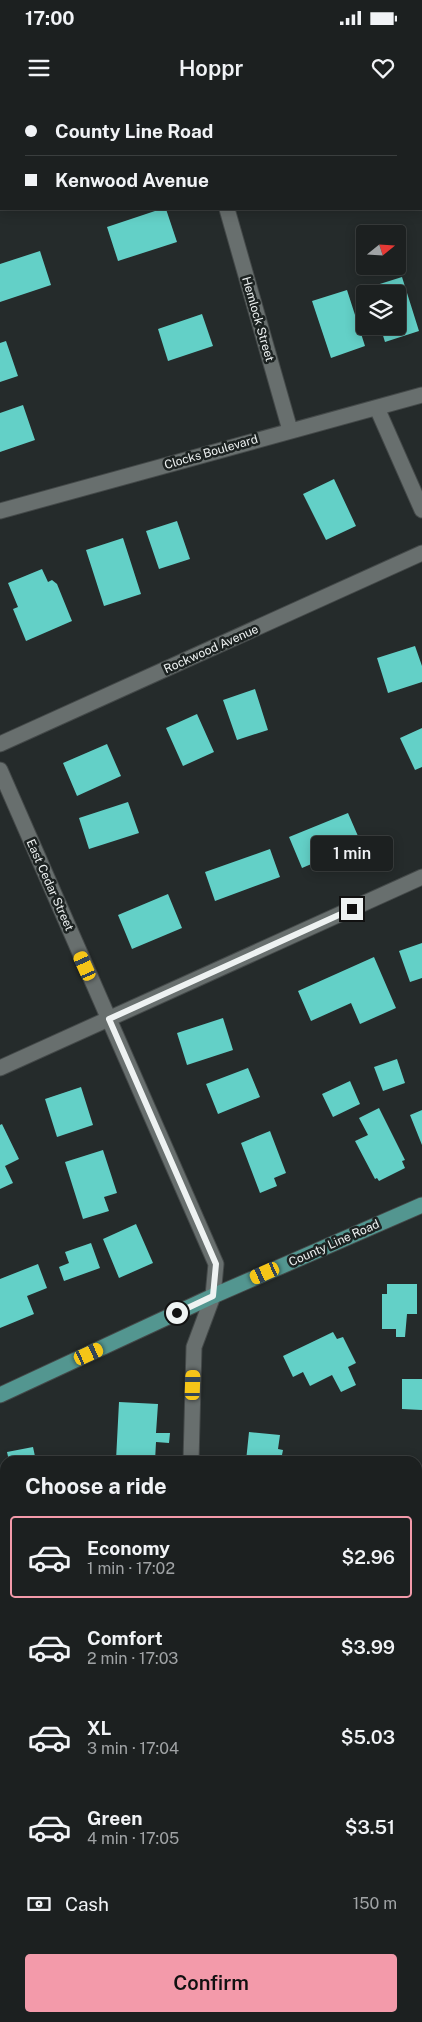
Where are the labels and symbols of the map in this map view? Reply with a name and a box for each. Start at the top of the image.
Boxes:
north arrow [356,225,406,275]
street label: Hemlock Street [239,275,277,363]
street label: Clocks Boulevard [163,432,259,472]
street label: Rockwood Avenue [161,622,261,676]
callout: 1 min [311,836,393,872]
street label: East Cedar Street [23,837,77,933]
route end [341,898,363,920]
car [72,949,97,983]
street label: County Line Road [287,1217,381,1269]
car [248,1260,281,1286]
route start [166,1302,188,1324]
car [72,1341,105,1367]
car [184,1370,201,1400]

